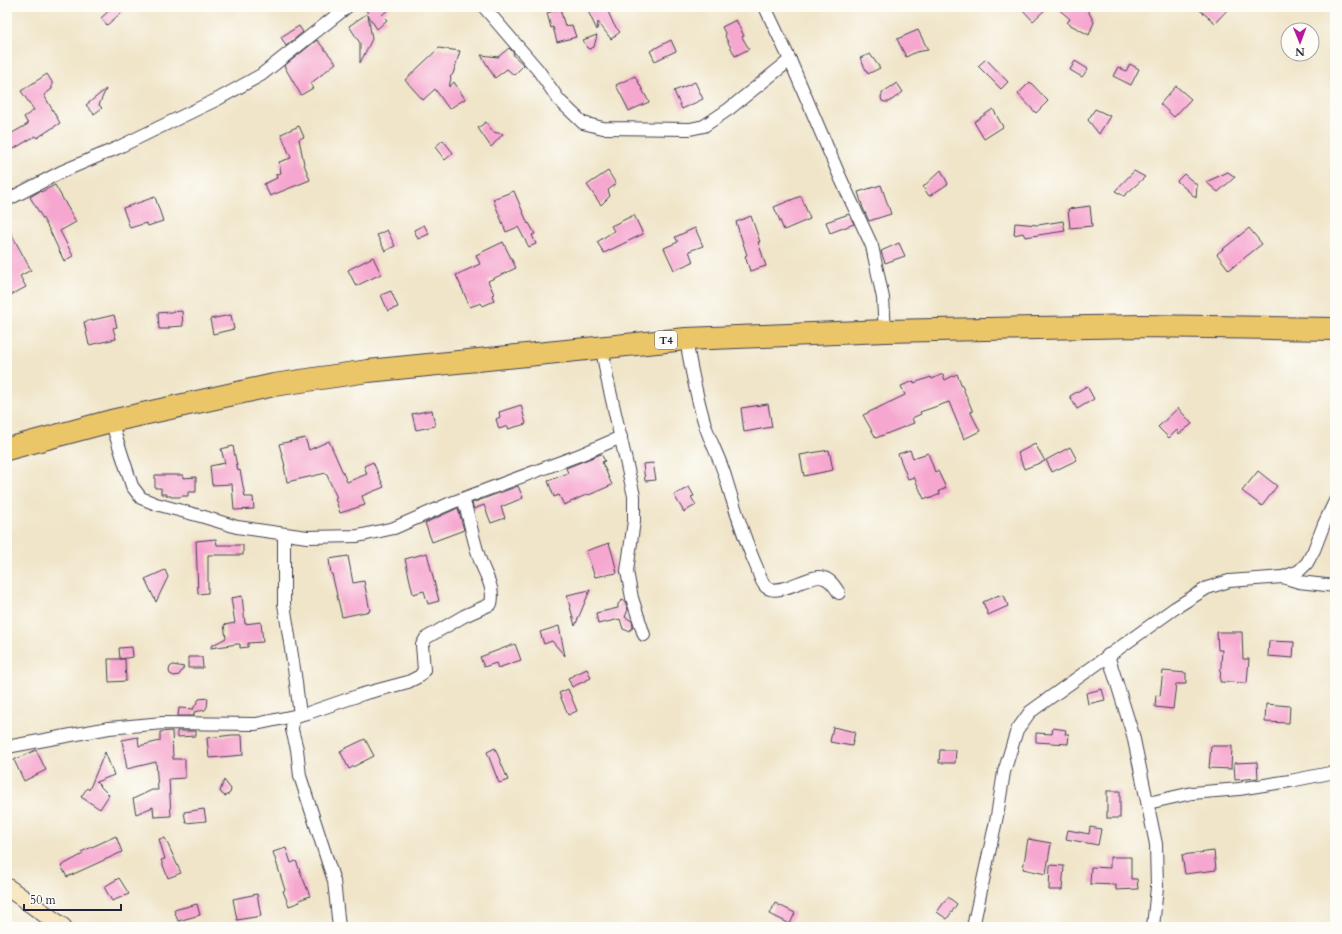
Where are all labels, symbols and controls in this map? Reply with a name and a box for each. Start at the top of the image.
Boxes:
north arrow [1280,22,1320,62]
text: N [1295,44,1305,59]
road number: T4 [655,331,677,349]
scale bar [24,886,121,912]
text: 50 m [30,892,57,908]

